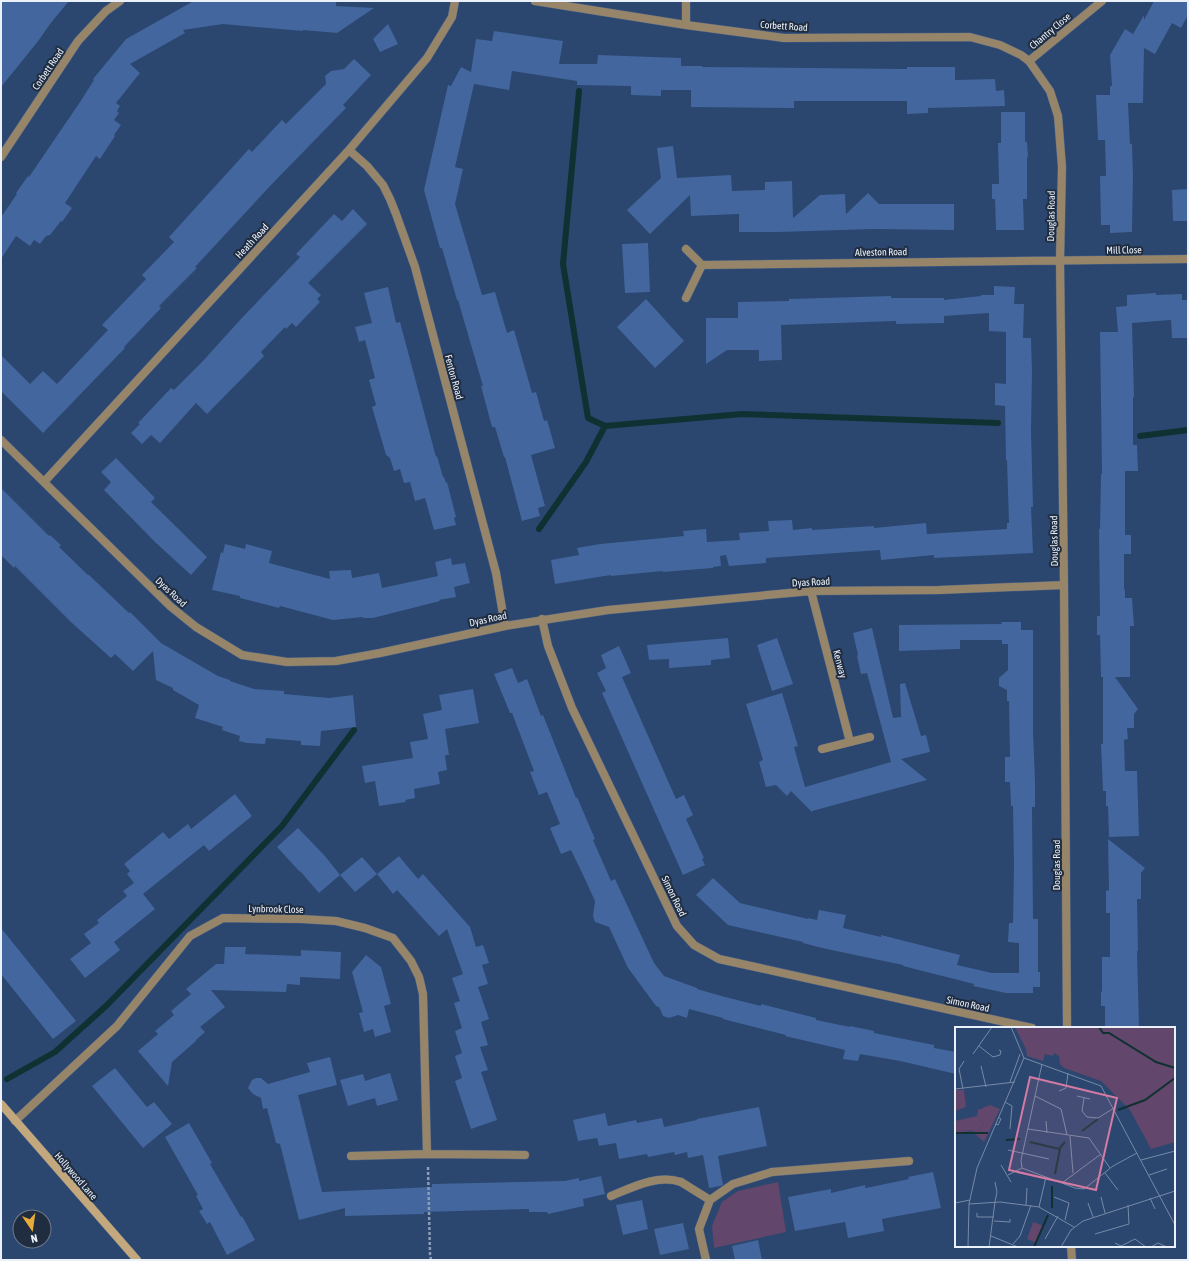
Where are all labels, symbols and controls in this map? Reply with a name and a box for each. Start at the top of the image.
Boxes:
street label: Chantry Close [1027,10,1073,51]
street label: Corbett Road [760,19,808,33]
street label: Corbett Road [30,46,66,92]
street label: Douglas Road [1045,190,1057,241]
street label: Heath Road [233,221,271,261]
street label: Mill Close [1106,244,1142,256]
street label: Alveston Road [855,246,908,258]
street label: Fenton Road [443,353,465,401]
street label: Douglas Road [1048,515,1060,566]
street label: Dyas Road [153,575,189,609]
street label: Dyas Road [792,575,831,588]
street label: Dyas Road [468,610,508,628]
street label: Kenway [831,649,849,679]
street label: Douglas Road [1051,839,1062,890]
street label: Simon Road [659,874,689,918]
street label: Lynbrook Close [248,903,304,915]
street label: Simon Road [945,994,991,1014]
inset map [955,1027,1175,1247]
street label: Hollywood Lane [52,1150,100,1202]
north arrow [12,1209,52,1249]
text: N [30,1232,39,1245]

